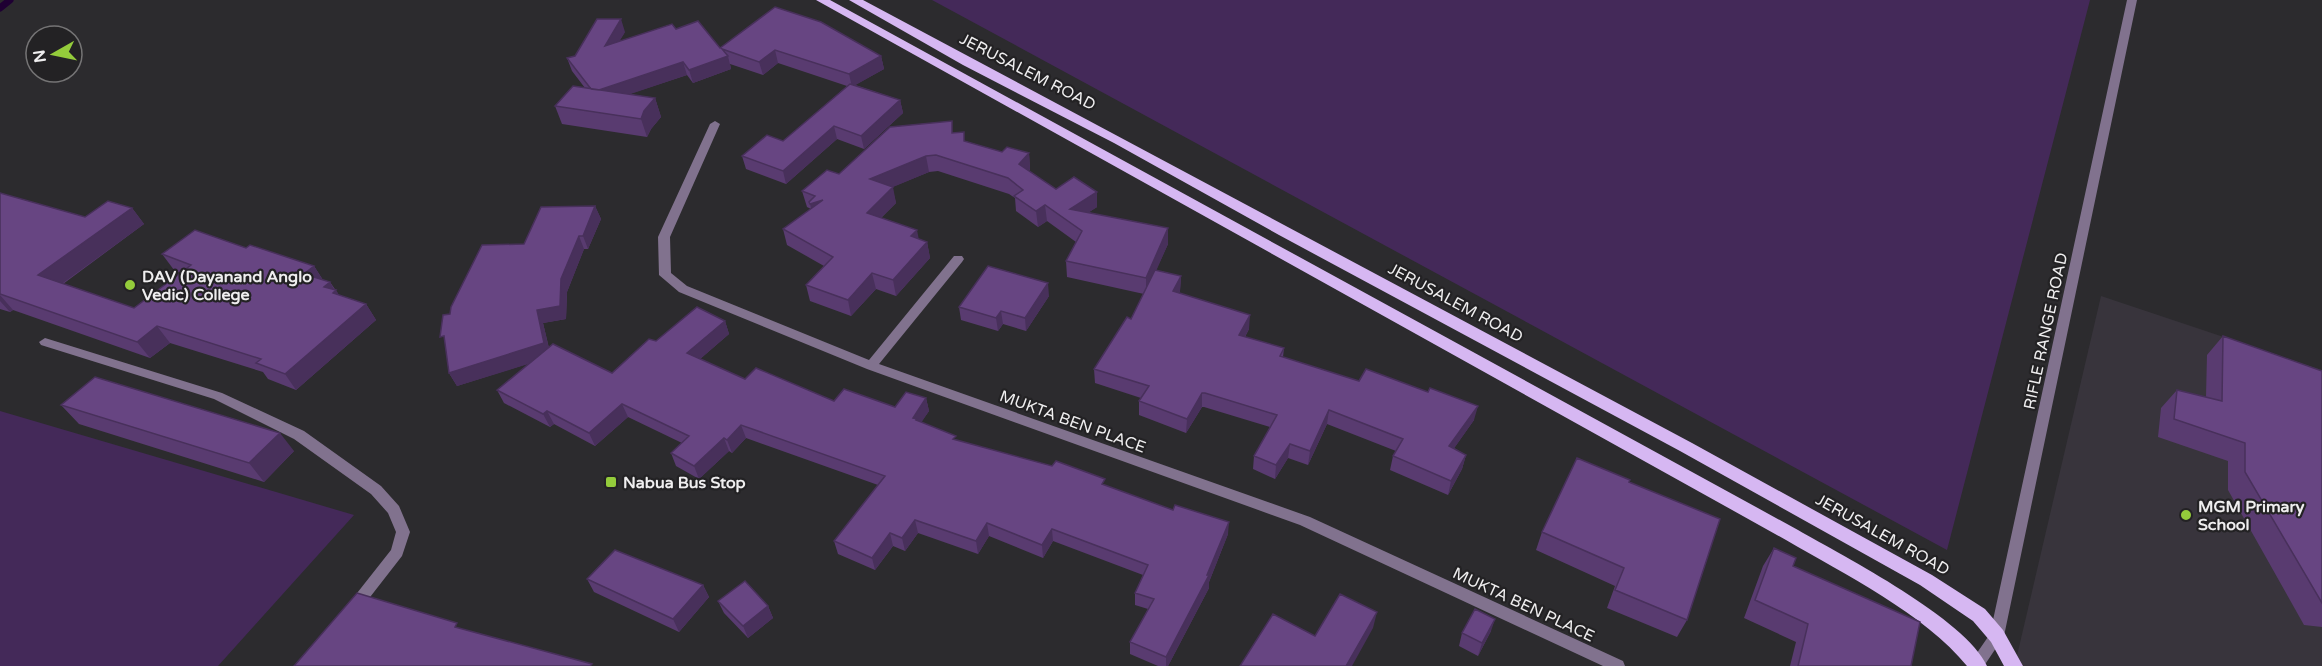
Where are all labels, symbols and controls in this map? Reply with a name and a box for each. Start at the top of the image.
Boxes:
north arrow [24,24,84,84]
street label: JERUSALEM ROAD [956,29,1099,115]
text: N [29,48,51,64]
street label: RIFLE RANGE ROAD [2020,251,2072,412]
street label: JERUSALEM ROAD [1385,259,1527,347]
place label: DAV (Dayanand Anglo Vedic) College [142,267,312,305]
marker: DAV (Dayanand Anglo Vedic) College [123,278,137,292]
street label: MUKTA BEN PLACE [997,386,1149,458]
place label: Nabua Bus Stop [623,473,746,493]
marker: Nabua Bus Stop [604,475,618,489]
street label: JERUSALEM ROAD [1812,490,1953,580]
place label: MGM Primary School [2198,497,2305,535]
marker: MGM Primary School [2179,508,2193,522]
street label: MUKTA BEN PLACE [1449,563,1598,647]

